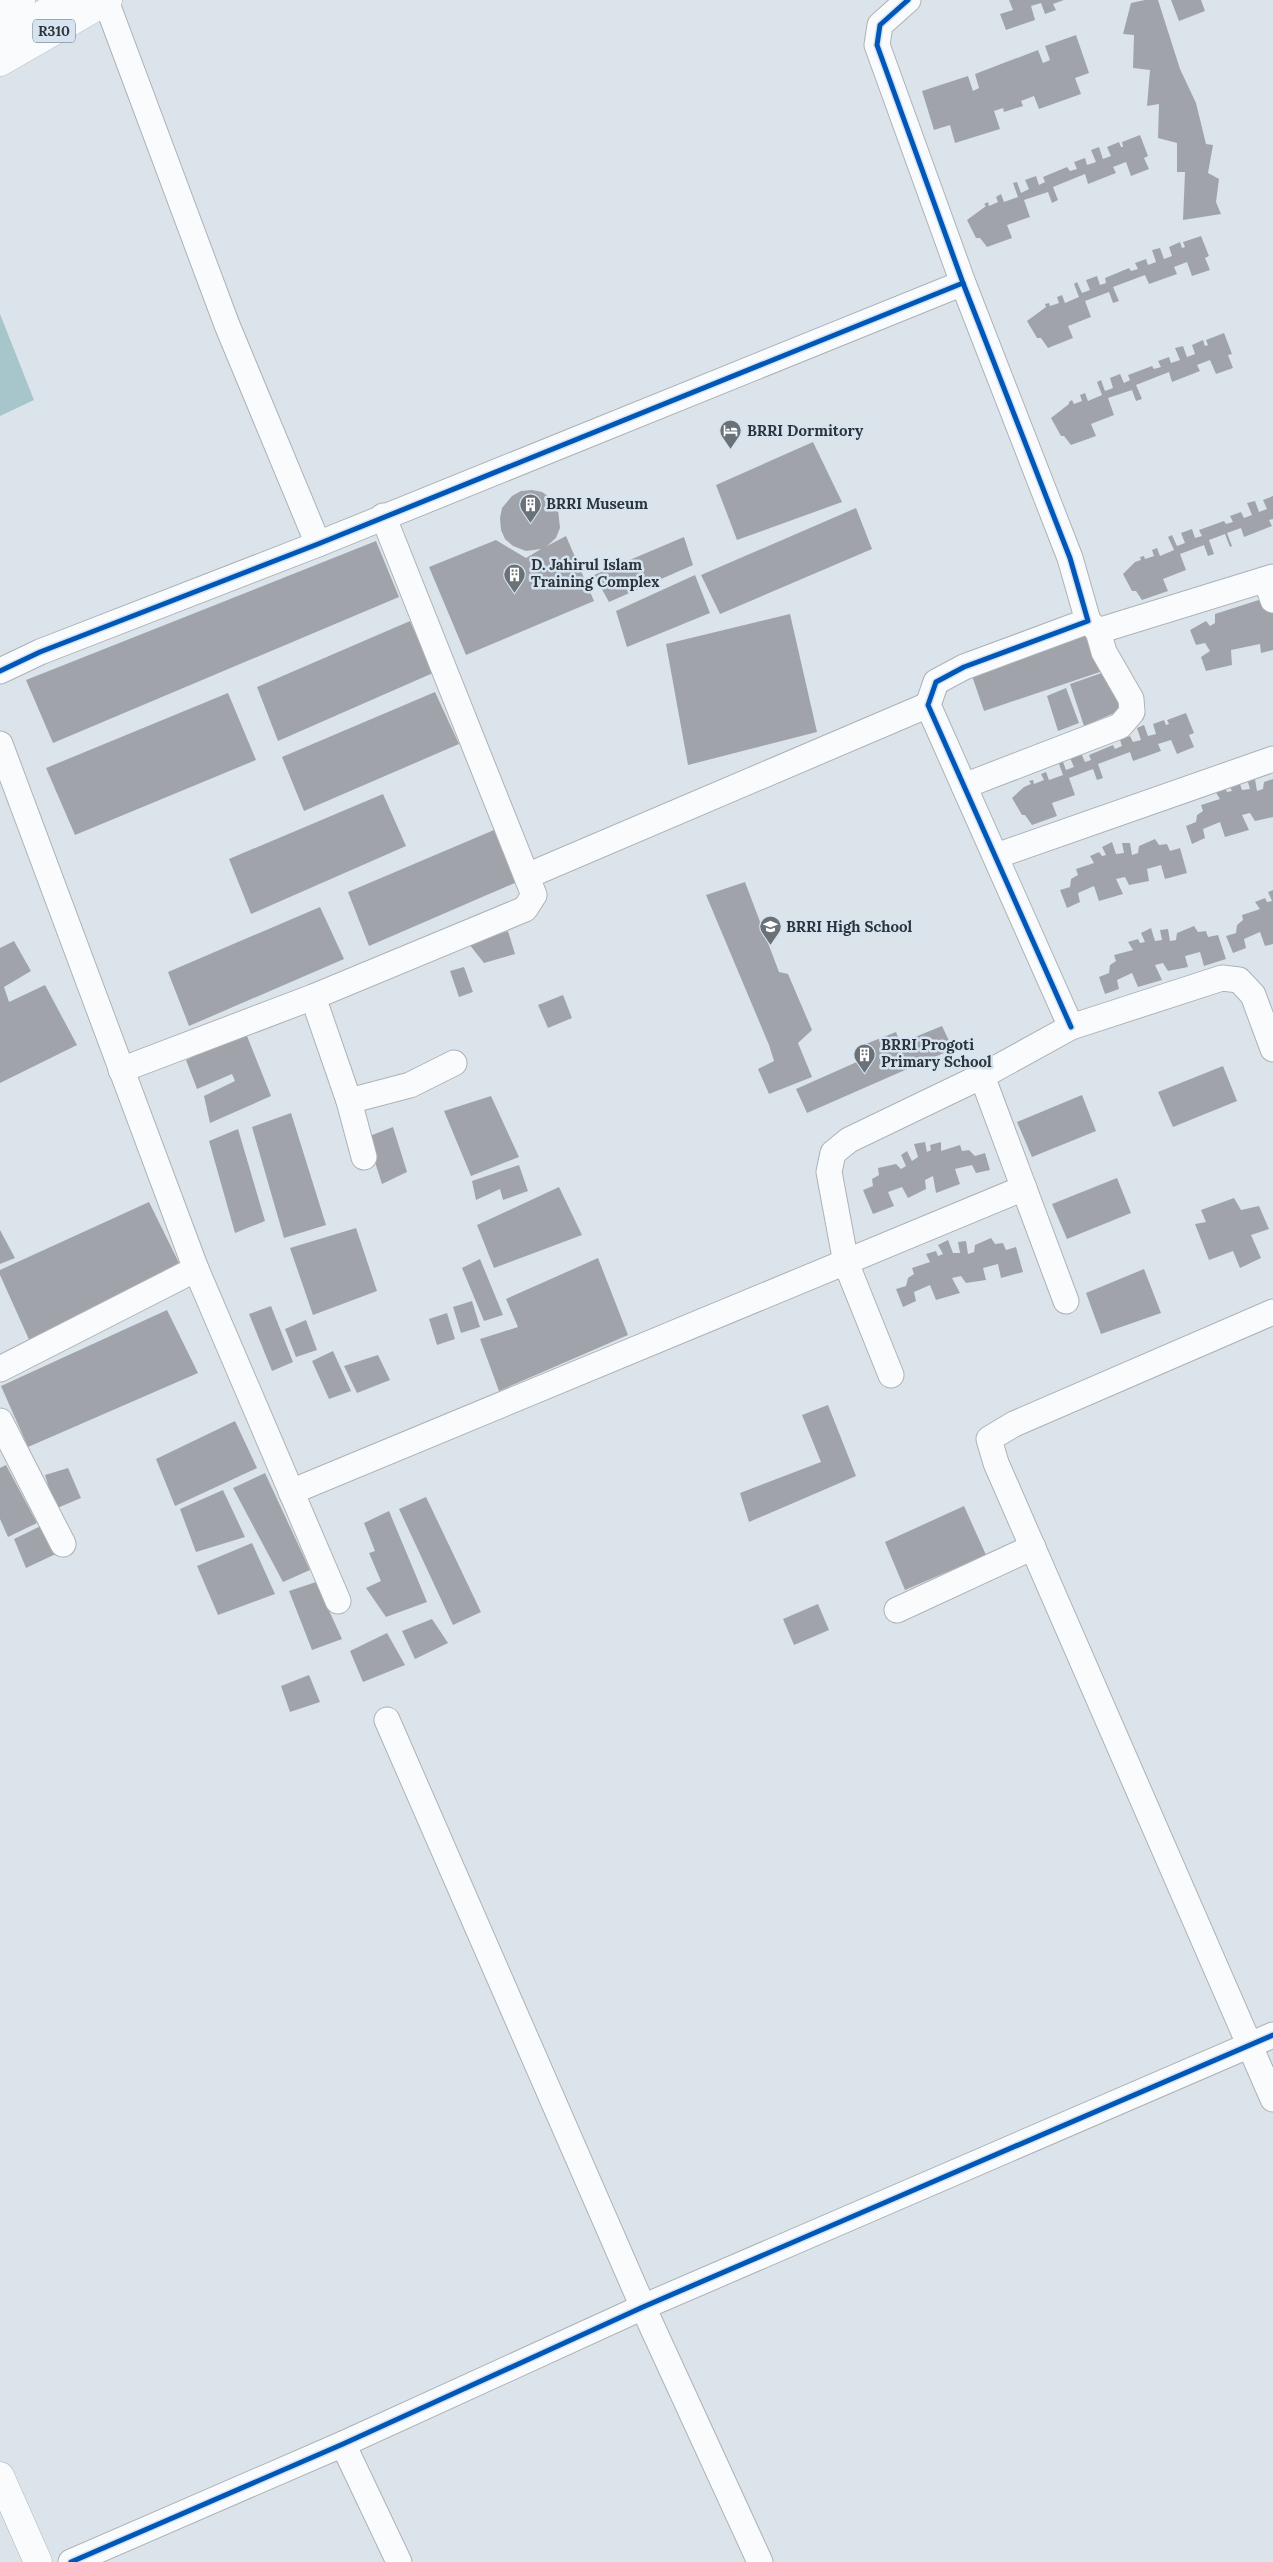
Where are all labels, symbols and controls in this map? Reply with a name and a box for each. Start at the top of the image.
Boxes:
road number: R310 [33,20,75,42]
hotel icon: BRRI Dormitory [719,419,743,450]
place label: BRRI Dormitory [747,421,864,440]
building icon: BRRI Museum [518,492,542,523]
place label: BRRI Museum [546,494,648,513]
place label: D. Jahirul Islam Training Complex [531,555,659,591]
building icon: D. Jahirul Islam Training Complex [503,562,527,593]
school or university icon: BRRI High School [758,915,782,946]
place label: BRRI High School [786,917,912,936]
place label: BRRI Progoti Primary School [881,1035,992,1071]
building icon: BRRI Progoti Primary School [853,1042,877,1073]

